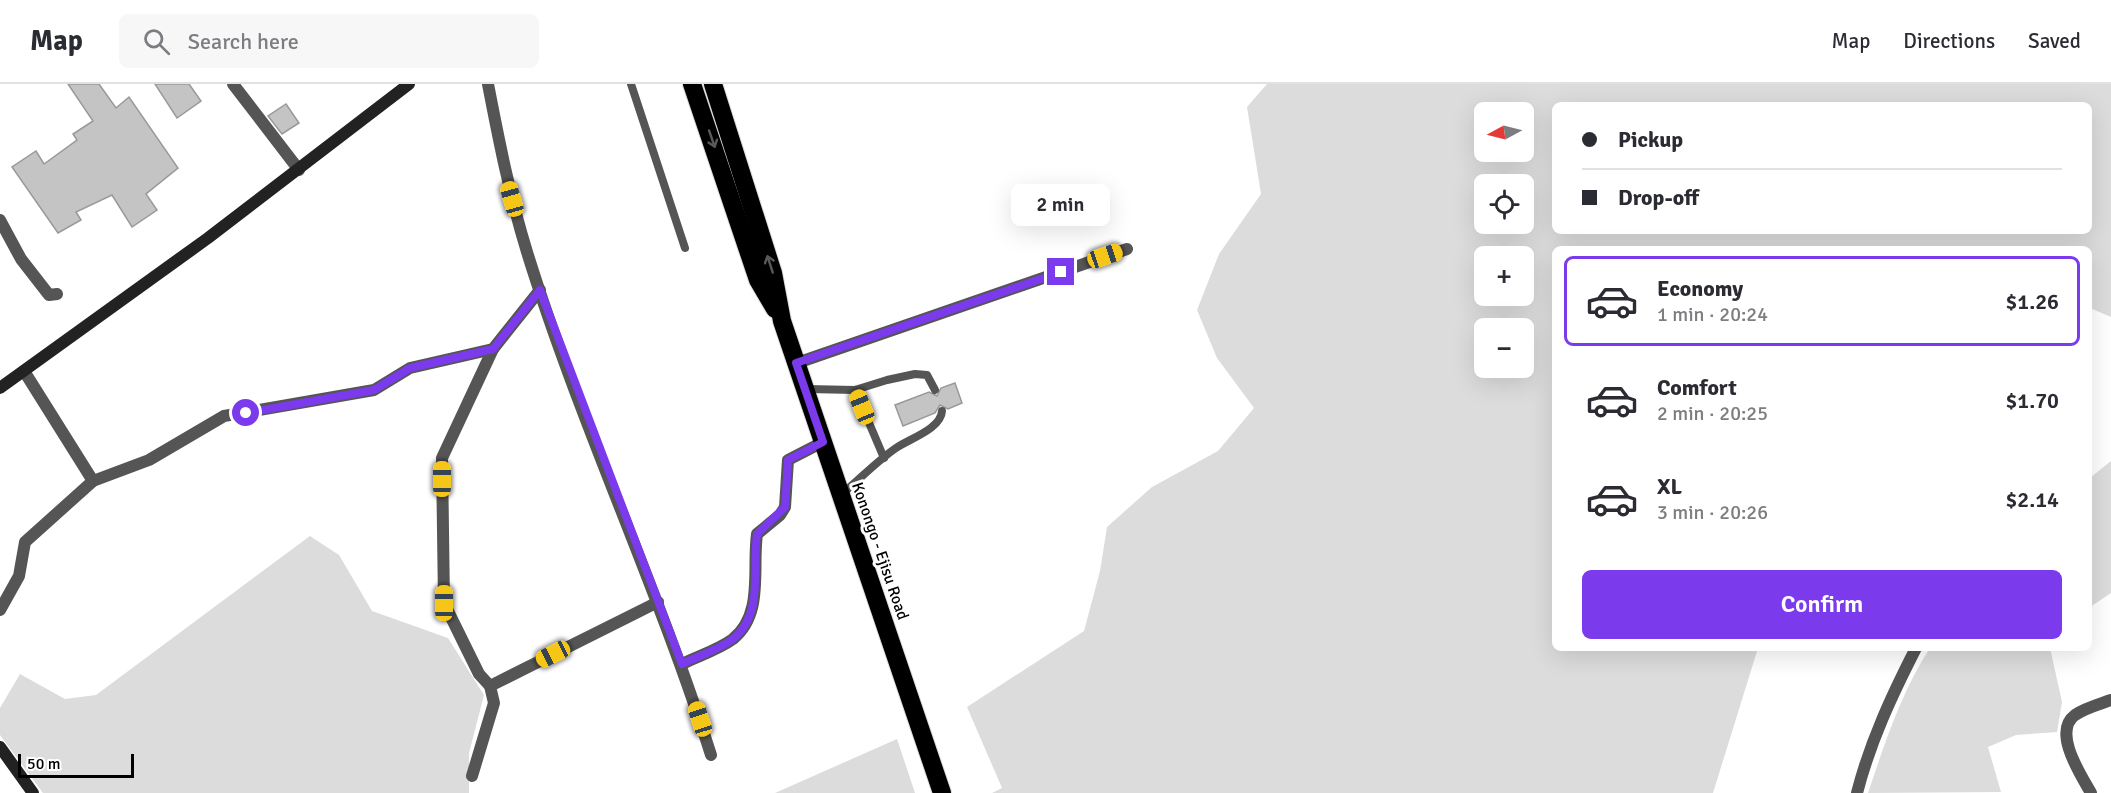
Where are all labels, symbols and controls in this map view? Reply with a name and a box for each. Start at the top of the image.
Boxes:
search box [119,14,539,68]
text: Map [30,24,83,58]
icon: search [140,25,173,58]
text: Search here [188,28,299,55]
text: Map [1832,28,1870,54]
text: Directions [1903,28,1995,54]
text: Saved [2028,28,2081,54]
north arrow [1474,102,1534,162]
map controls [1474,102,1534,378]
text: Pickup [1618,126,1683,153]
one-way arrow [707,129,718,148]
button: locate [1474,174,1534,234]
car [498,179,526,219]
text: Drop-off [1618,184,1699,211]
callout: 2 min [1012,185,1110,227]
text: 2 min [1037,192,1084,217]
car [1085,242,1125,270]
button: + [1474,246,1534,306]
one-way arrow [764,255,775,274]
route end [1047,258,1074,285]
icon: car [1585,274,1639,328]
text: Economy [1657,275,1743,302]
text: $1.26 [2005,288,2059,315]
text: 1 min · 20:24 [1657,302,1768,327]
button: − [1474,318,1534,378]
icon: car [1585,373,1639,427]
text: Comfort [1657,374,1737,401]
car [847,387,877,427]
text: $1.70 [2005,387,2059,414]
route start [232,399,259,426]
text: 2 min · 20:25 [1657,401,1768,426]
car [433,461,451,497]
icon: car [1585,472,1639,526]
text: XL [1657,473,1682,500]
street label: Konongo - Ejisu Road [847,480,913,622]
text: $2.14 [2005,486,2059,513]
text: 3 min · 20:26 [1657,500,1768,525]
button: Confirm [1582,570,2062,639]
car [435,585,453,621]
car [533,638,573,670]
car [686,699,714,739]
scale bar [18,751,134,778]
text: 50 m [27,754,61,774]

